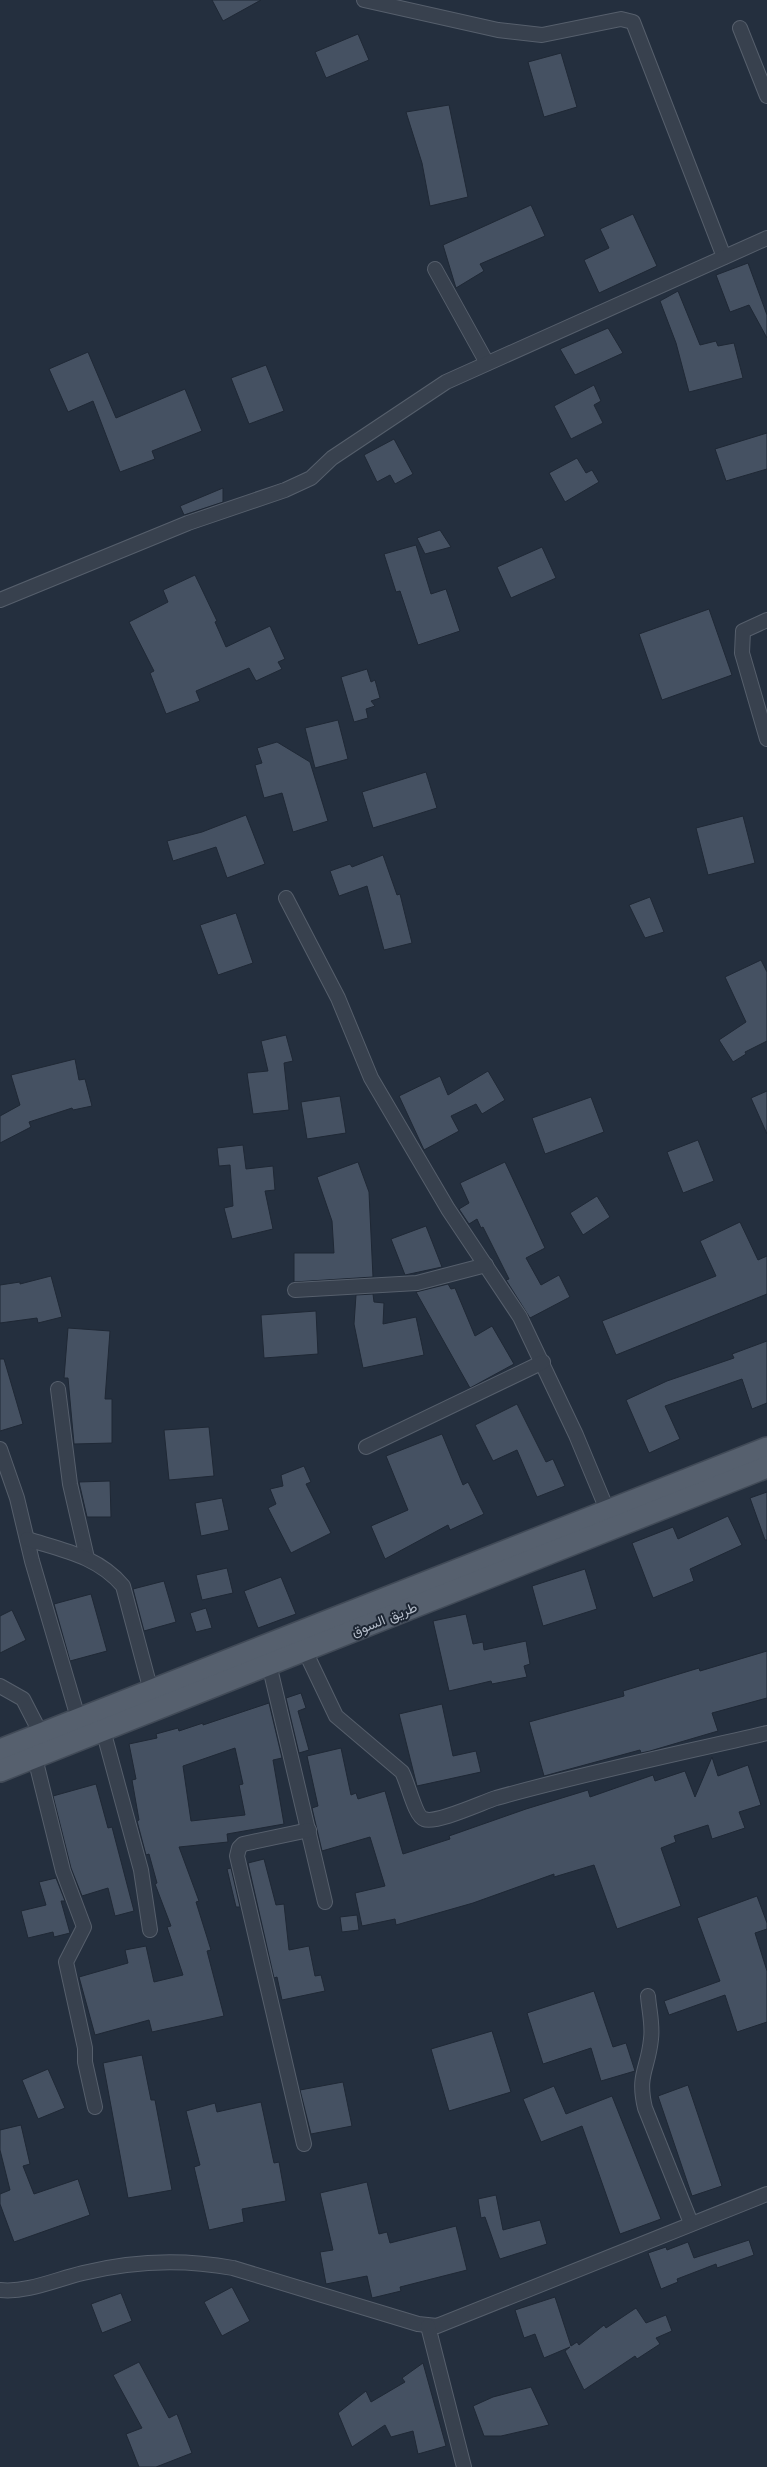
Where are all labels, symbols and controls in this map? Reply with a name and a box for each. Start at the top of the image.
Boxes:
street label: طريق السوق [349,1599,420,1640]

